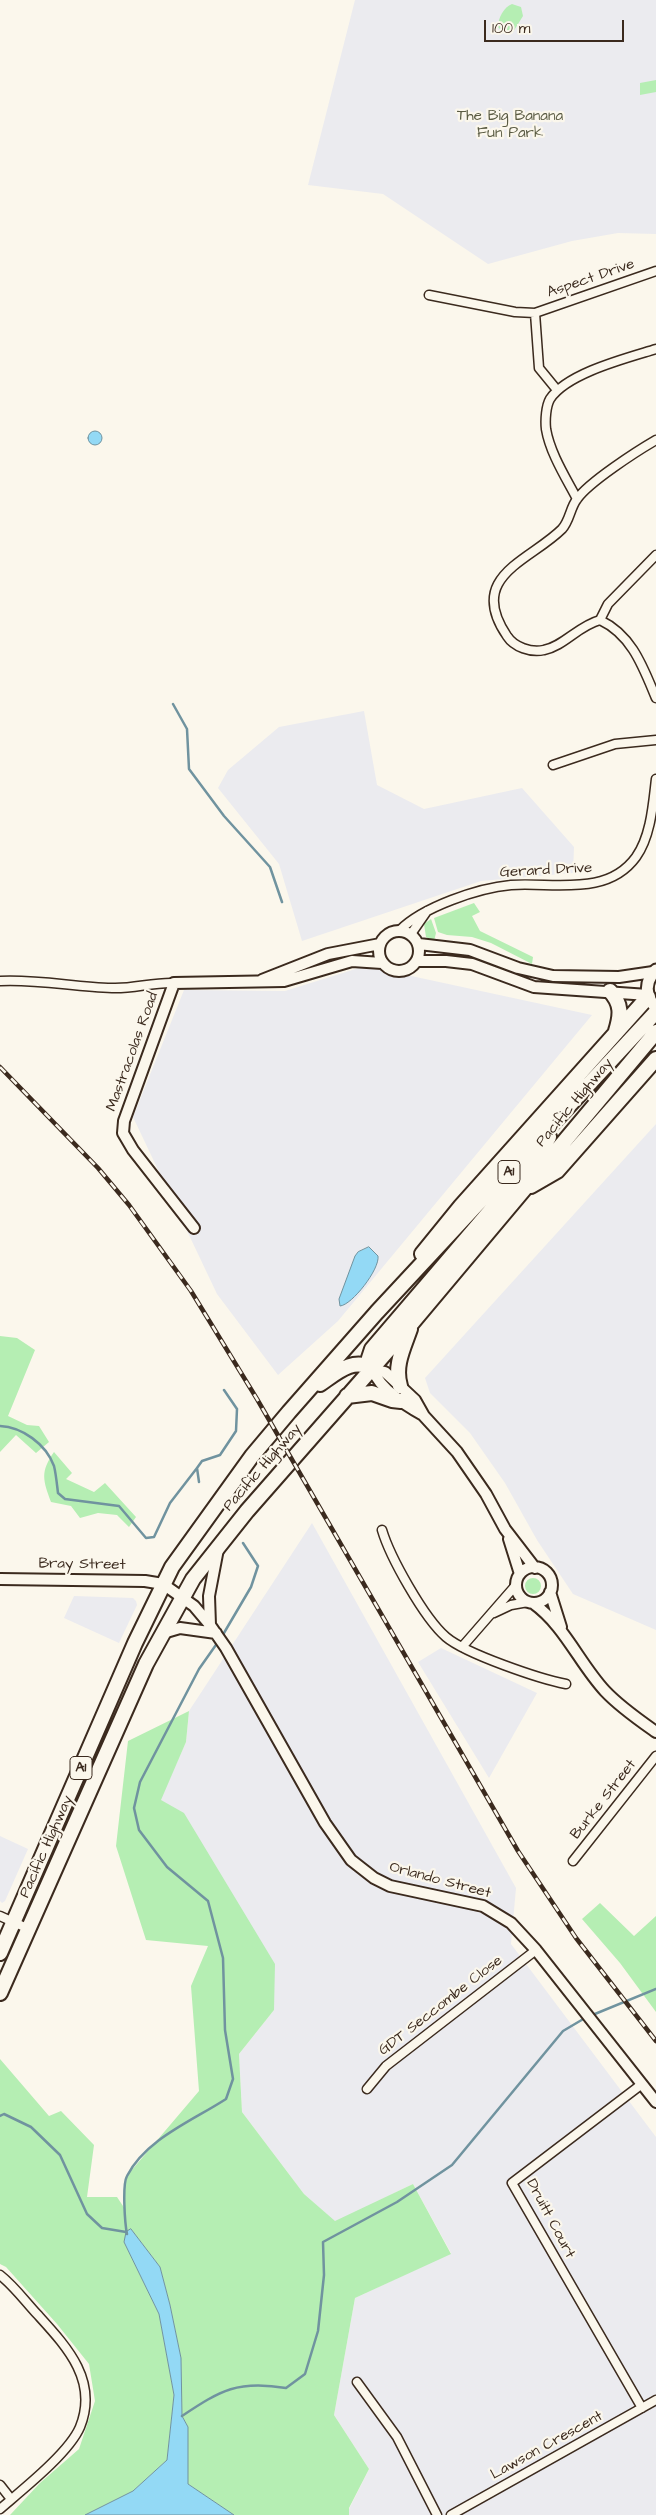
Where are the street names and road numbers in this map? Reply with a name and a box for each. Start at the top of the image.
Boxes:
street label: Aspect Drive [545,256,637,302]
street label: Gerard Drive [499,860,593,882]
street label: Mastracolas Road [103,990,163,1114]
street label: Pacific Highway [533,1055,617,1151]
road number: A1 [498,1160,520,1184]
street label: Pacific Highway [220,1421,306,1515]
street label: Bray Street [38,1555,126,1575]
road number: A1 [70,1756,92,1780]
street label: Burke Street [567,1757,641,1843]
street label: Pacific Highway [16,1793,78,1901]
street label: Orlando Street [387,1859,493,1903]
street label: GDT Seccombe Close [376,1952,506,2060]
street label: Druitt Court [522,2176,578,2262]
street label: Lawson Crescent [488,2408,606,2484]

